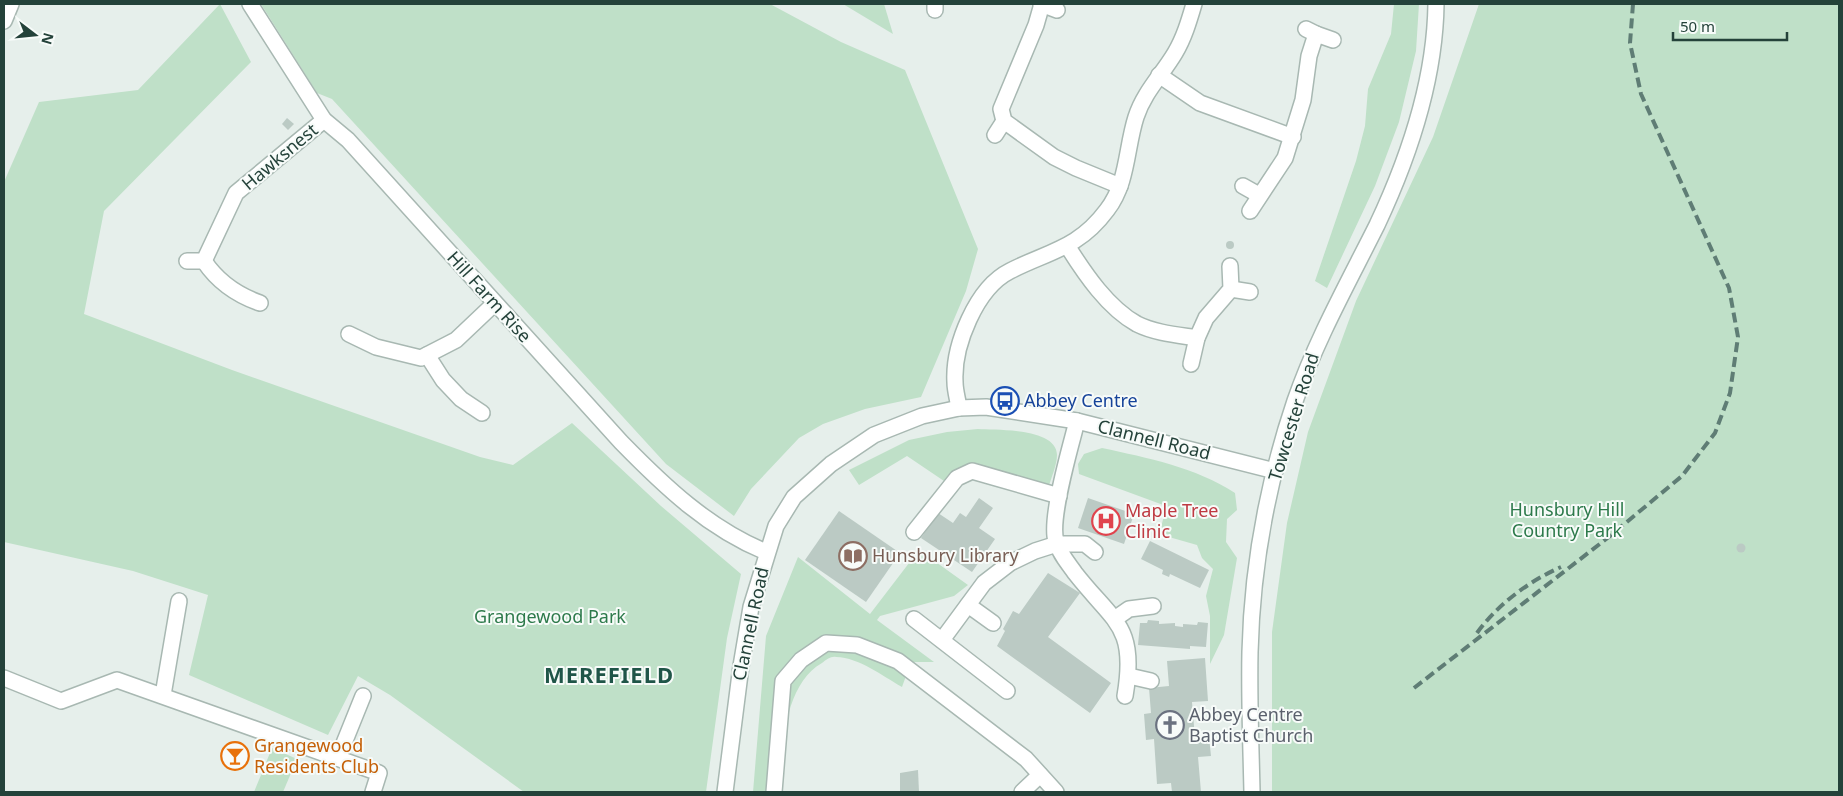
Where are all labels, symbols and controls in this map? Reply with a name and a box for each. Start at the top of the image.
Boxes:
north arrow [10,10,60,60]
scale bar [1673,10,1787,42]
text: 50 m [1680,16,1715,36]
text: N [37,31,59,47]
street label: Hawksnest [236,117,323,195]
street label: Hill Farm Rise [442,246,537,347]
street label: Towcester Road [1262,350,1324,484]
bus stop icon: Abbey Centre [990,386,1020,416]
place label: Abbey Centre [1024,388,1138,412]
street label: Clannell Road [1095,413,1213,465]
park label: Hunsbury Hill Country Park [1510,497,1624,542]
place label: Maple Tree Clinic [1125,498,1218,543]
hospital icon: Maple Tree Clinic [1091,506,1121,536]
library icon: Hunsbury Library [838,541,868,571]
place label: Hunsbury Library [872,543,1019,567]
street label: Clannell Road [726,565,774,683]
park label: Grangewood Park [474,604,626,628]
district label: MEREFIELD [544,659,674,689]
place label: Abbey Centre Baptist Church [1189,702,1313,747]
church icon: Abbey Centre Baptist Church [1155,710,1185,740]
place label: Grangewood Residents Club [254,733,379,778]
bar icon: Grangewood Residents Club [220,741,250,771]

